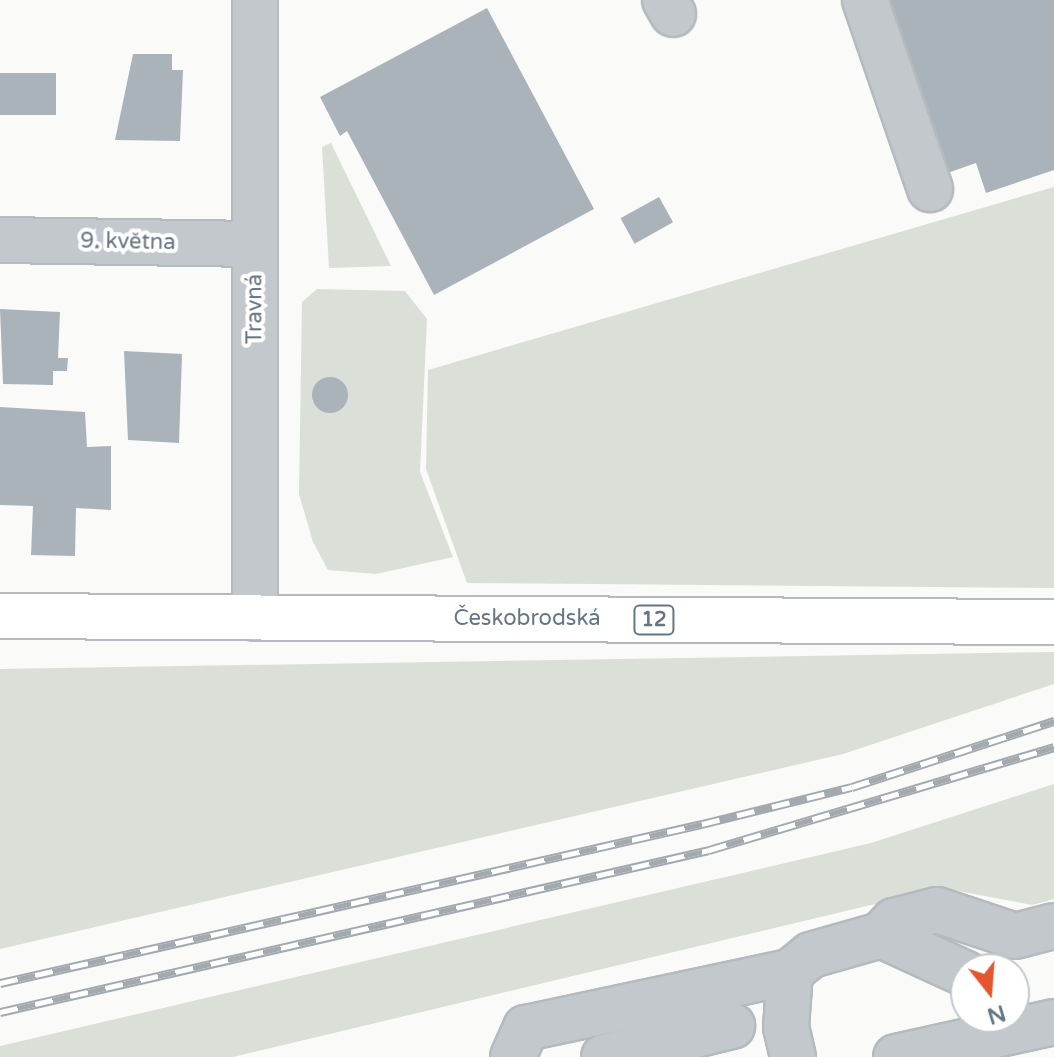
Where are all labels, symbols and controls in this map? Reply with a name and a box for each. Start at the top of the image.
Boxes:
street label: 9. května [80,228,176,256]
street label: Travná [242,274,268,344]
road number: 12 [632,604,676,636]
street label: Českobrodská [453,606,601,632]
north arrow [950,953,1030,1033]
text: N [984,999,1009,1029]

